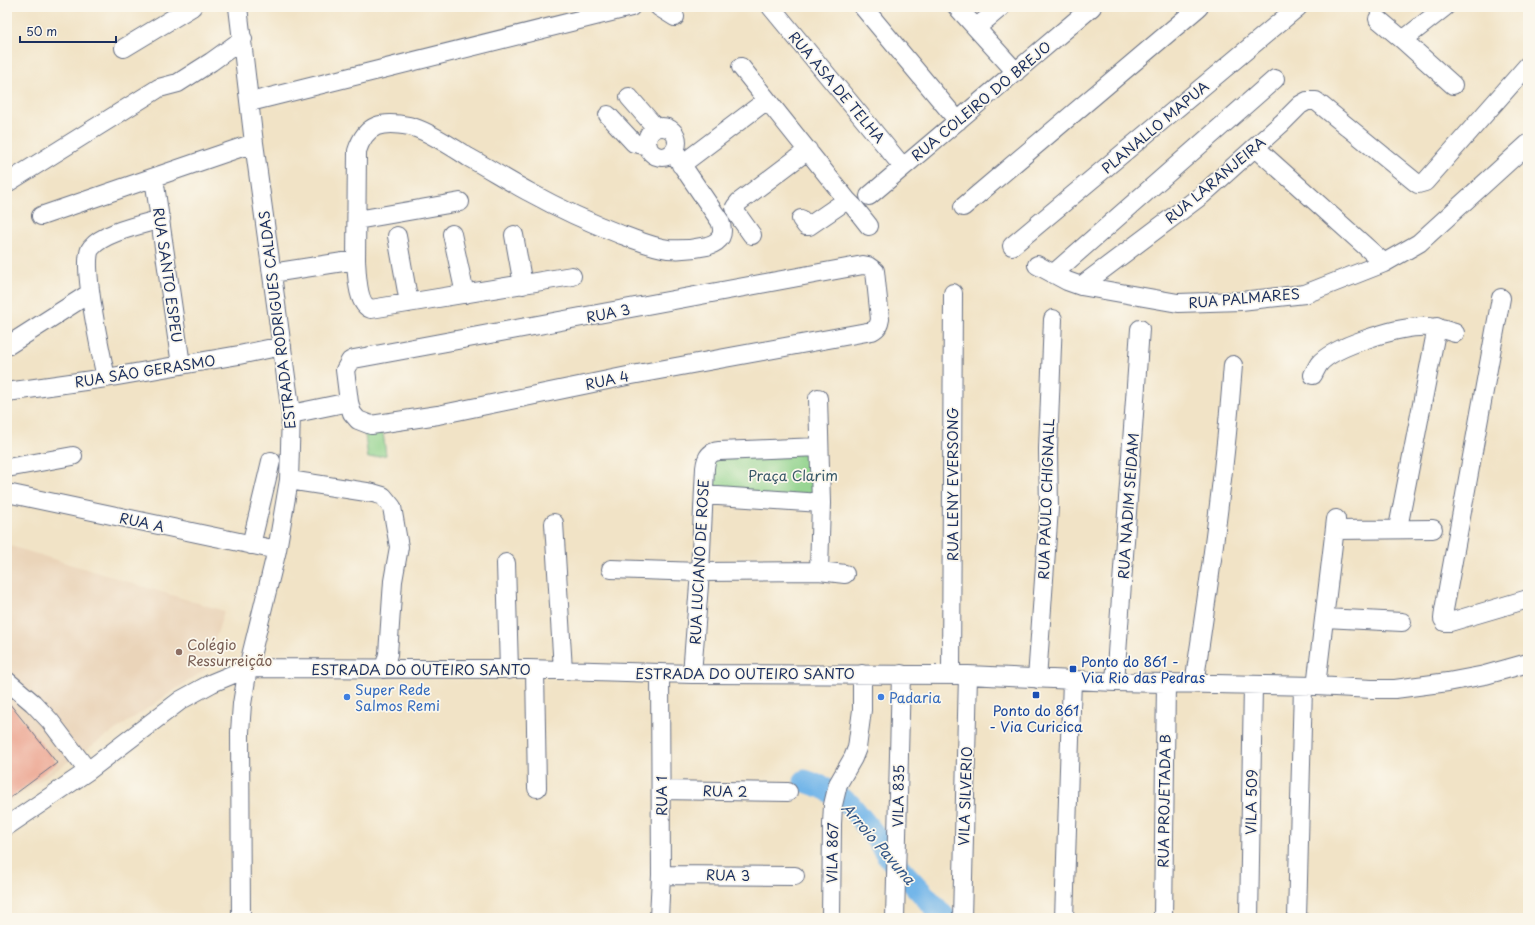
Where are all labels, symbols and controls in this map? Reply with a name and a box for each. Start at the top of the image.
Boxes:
scale bar [20,18,116,44]
text: 50 m [26,22,57,40]
street label: RUA ASA DE TELHA [784,27,890,148]
street label: RUA COLEIRO DO BREJO [906,36,1056,166]
street label: PLANALLO MAPUA [1097,76,1213,178]
street label: RUA LARANJEIRA [1160,131,1270,228]
street label: RUA SANTO ESPEU [148,206,188,344]
street label: ESTRADA RODRIGUES CALDAS [253,210,301,430]
street label: RUA PALMARES [1187,283,1301,313]
street label: RUA 3 [584,298,632,328]
street label: RUA SÃO GERASMO [73,349,217,393]
street label: RUA 4 [583,365,631,395]
street label: RUA LENY EVERSONG [942,407,963,561]
street label: RUA PAULO CHIGNALL [1033,418,1059,580]
street label: RUA NADIM SEIDAM [1112,432,1144,580]
park label: Praça Clarim [748,465,838,486]
street label: RUA LUCIANO DE ROSE [684,479,714,645]
street label: RUA A [118,507,167,537]
place label: Colégio Ressurreição [187,634,272,671]
marker: Colégio Ressurreição [174,647,184,657]
place label: Ponto do 861 - Via Rio das Pedras [1081,651,1205,688]
street label: ESTRADA DO OUTEIRO SANTO [311,659,531,680]
street label: ESTRADA DO OUTEIRO SANTO [635,663,855,684]
marker: Ponto do 861 - Via Rio das Pedras [1068,664,1078,674]
place label: Super Rede Salmos Remi [355,679,440,716]
place label: Padaria [889,687,941,708]
marker: Ponto do 861 - Via Curicica [1031,690,1041,700]
marker: Super Rede Salmos Remi [342,692,352,702]
marker: Padaria [876,692,886,702]
place label: Ponto do 861 - Via Curicica [989,700,1083,737]
street label: RUA PROJETADA B [1152,734,1176,868]
street label: VILA SILVERIO [953,746,977,846]
street label: VILA 835 [887,764,909,828]
street label: VILA 509 [1240,769,1262,835]
street label: RUA 1 [651,776,672,816]
street label: RUA 2 [702,780,748,802]
water label: Arroio Pavuna [837,797,922,890]
street label: VILA 867 [821,822,843,884]
street label: RUA 3 [706,864,750,886]

